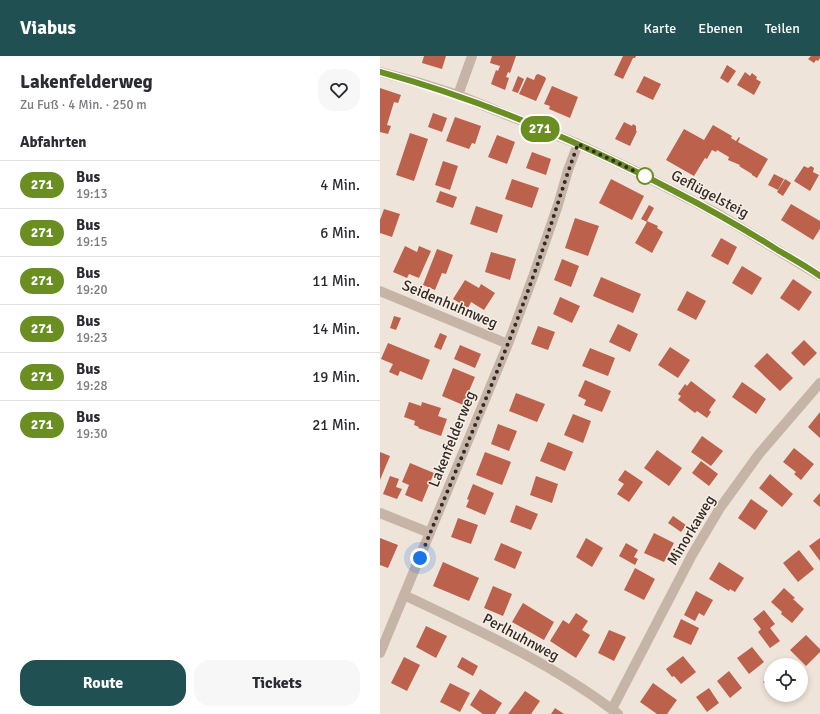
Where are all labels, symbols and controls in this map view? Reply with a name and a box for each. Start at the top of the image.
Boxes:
text: Viabus [20,16,76,40]
text: Karte [644,20,676,37]
text: Ebenen [698,20,743,37]
text: Teilen [765,20,800,37]
button: heart [318,69,360,111]
text: Lakenfelderweg [20,70,153,94]
text: Zu Fuß · 4 Min. · 250 m [20,97,147,113]
line badge: 271 [517,116,563,142]
text: 271 [529,120,551,137]
text: Abfahrten [20,133,87,151]
street label: Geflügelsteig [668,166,752,222]
unlabelled marker [636,167,654,185]
text: Bus [76,168,100,186]
text: 271 [31,176,53,193]
text: 4 Min. [320,176,360,194]
text: 19:13 [76,186,108,202]
text: Bus [76,216,100,234]
text: 271 [31,224,53,241]
text: 6 Min. [320,224,360,242]
text: 19:15 [76,234,108,250]
text: Bus [76,264,100,282]
text: 271 [31,272,53,289]
text: 11 Min. [312,272,360,290]
street label: Seidenhuhnweg [399,276,501,332]
text: 19:20 [76,282,108,298]
text: Bus [76,312,100,330]
text: 271 [31,320,53,337]
text: 14 Min. [312,320,360,338]
text: 19:23 [76,330,108,346]
text: Bus [76,360,100,378]
text: 271 [31,368,53,385]
text: 19 Min. [312,368,360,386]
text: 19:28 [76,378,108,394]
street label: Lakenfelderweg [424,388,480,490]
text: Bus [76,408,100,426]
text: 271 [31,416,53,433]
text: 21 Min. [312,416,360,434]
text: 19:30 [76,426,108,442]
street label: Minorkaweg [663,492,719,568]
your location [410,548,430,568]
street label: Perlhuhnweg [480,609,562,665]
map controls [764,658,808,702]
button: locate [764,658,808,702]
button: Route [20,660,186,706]
button: Tickets [194,660,360,706]

